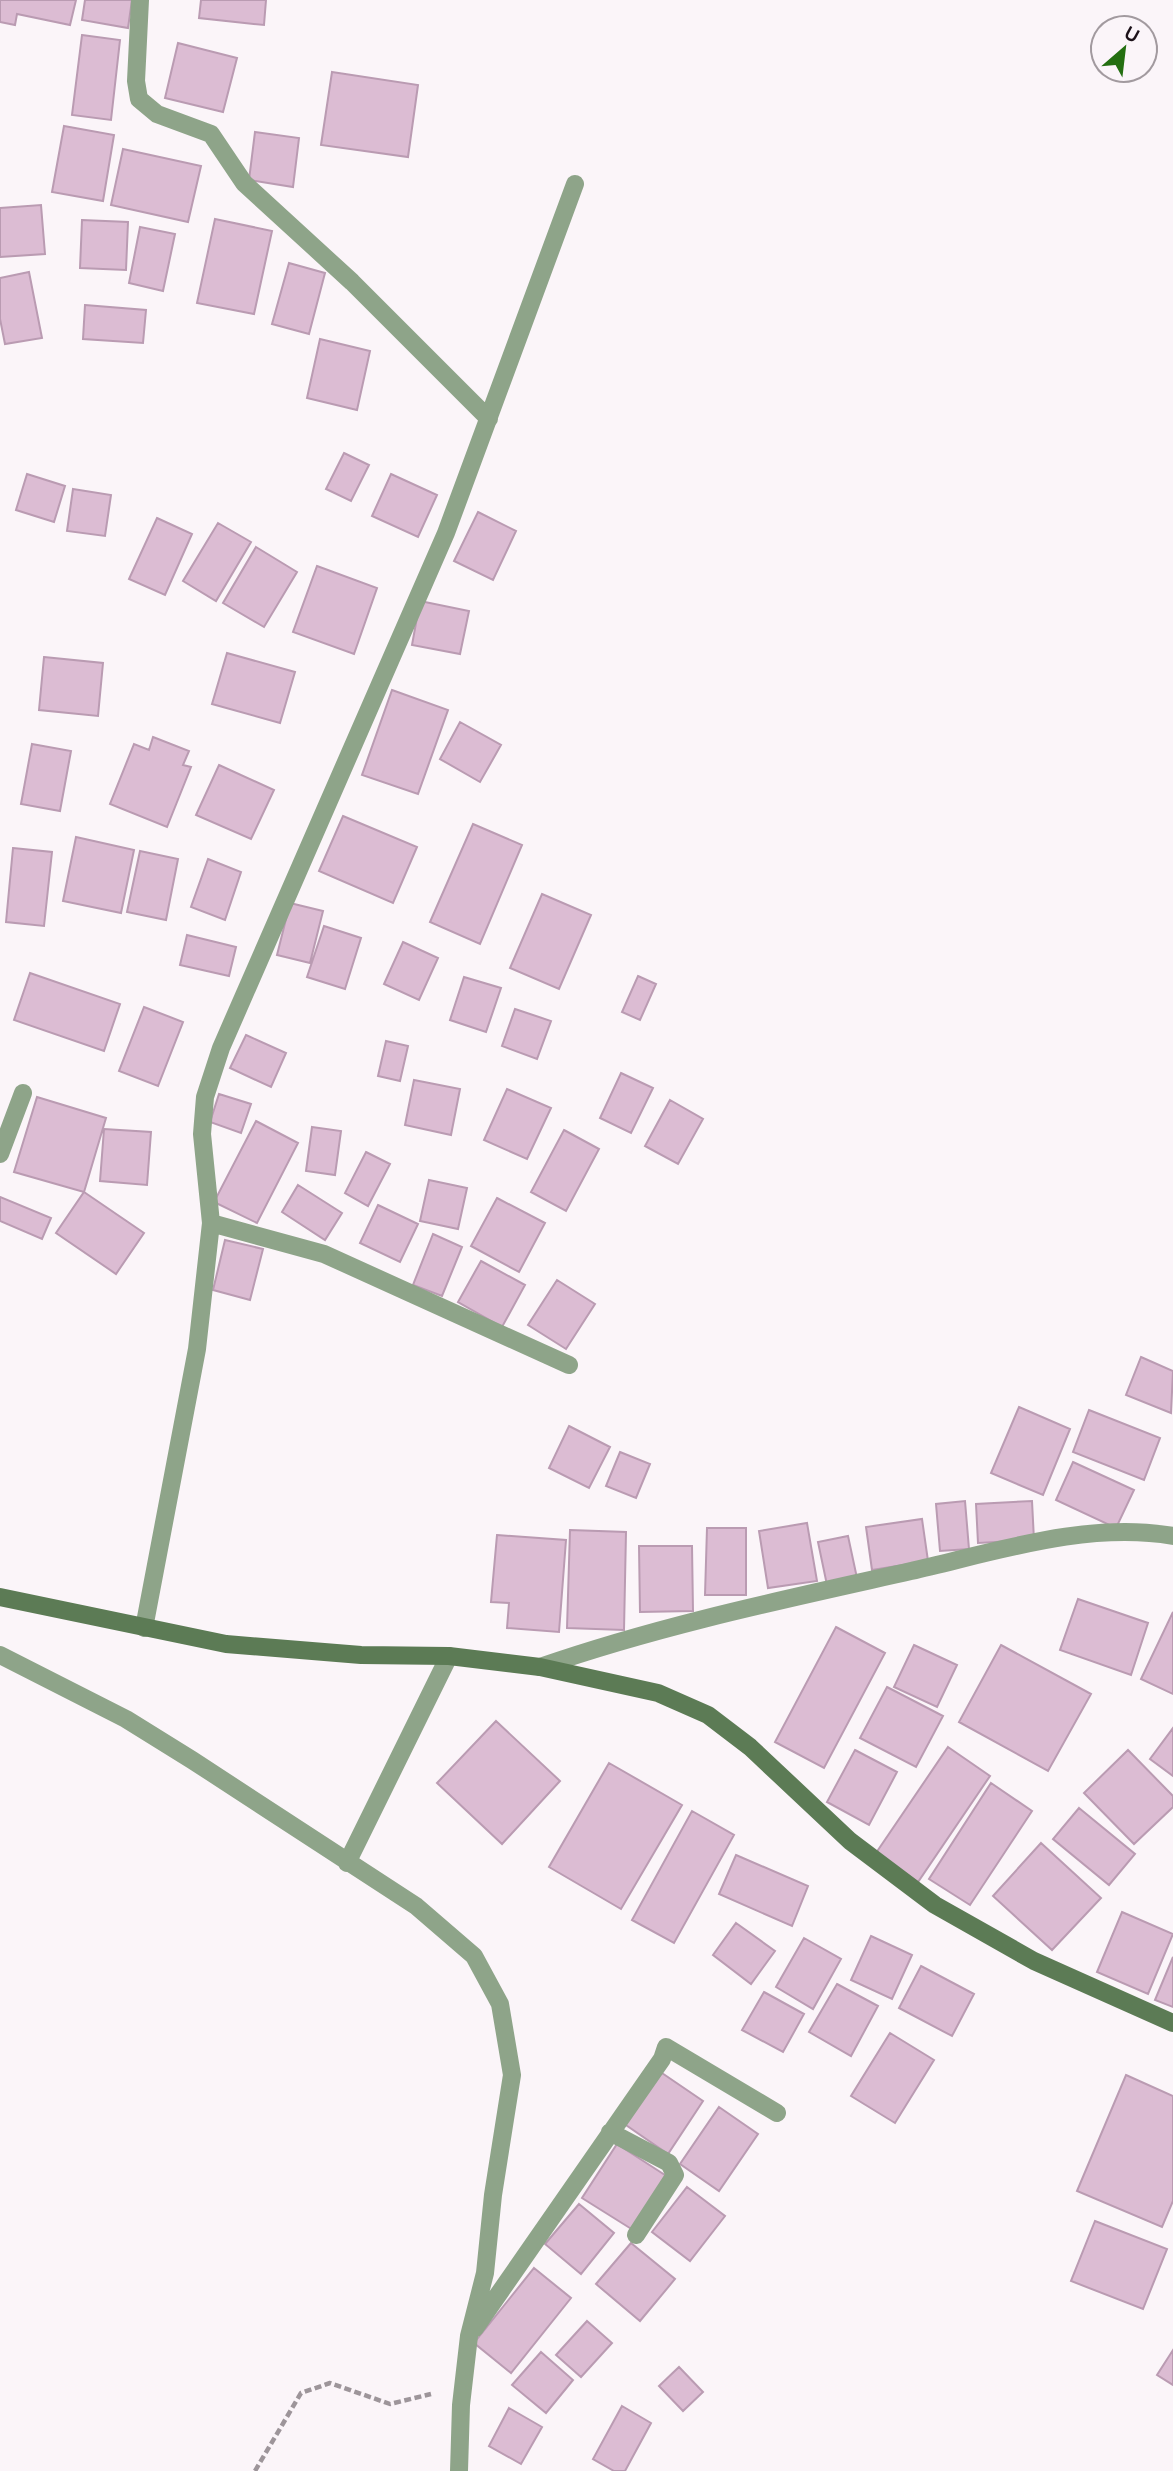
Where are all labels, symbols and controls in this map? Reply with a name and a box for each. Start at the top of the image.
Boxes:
north arrow [1089,14,1159,84]
text: U [1120,21,1143,48]

